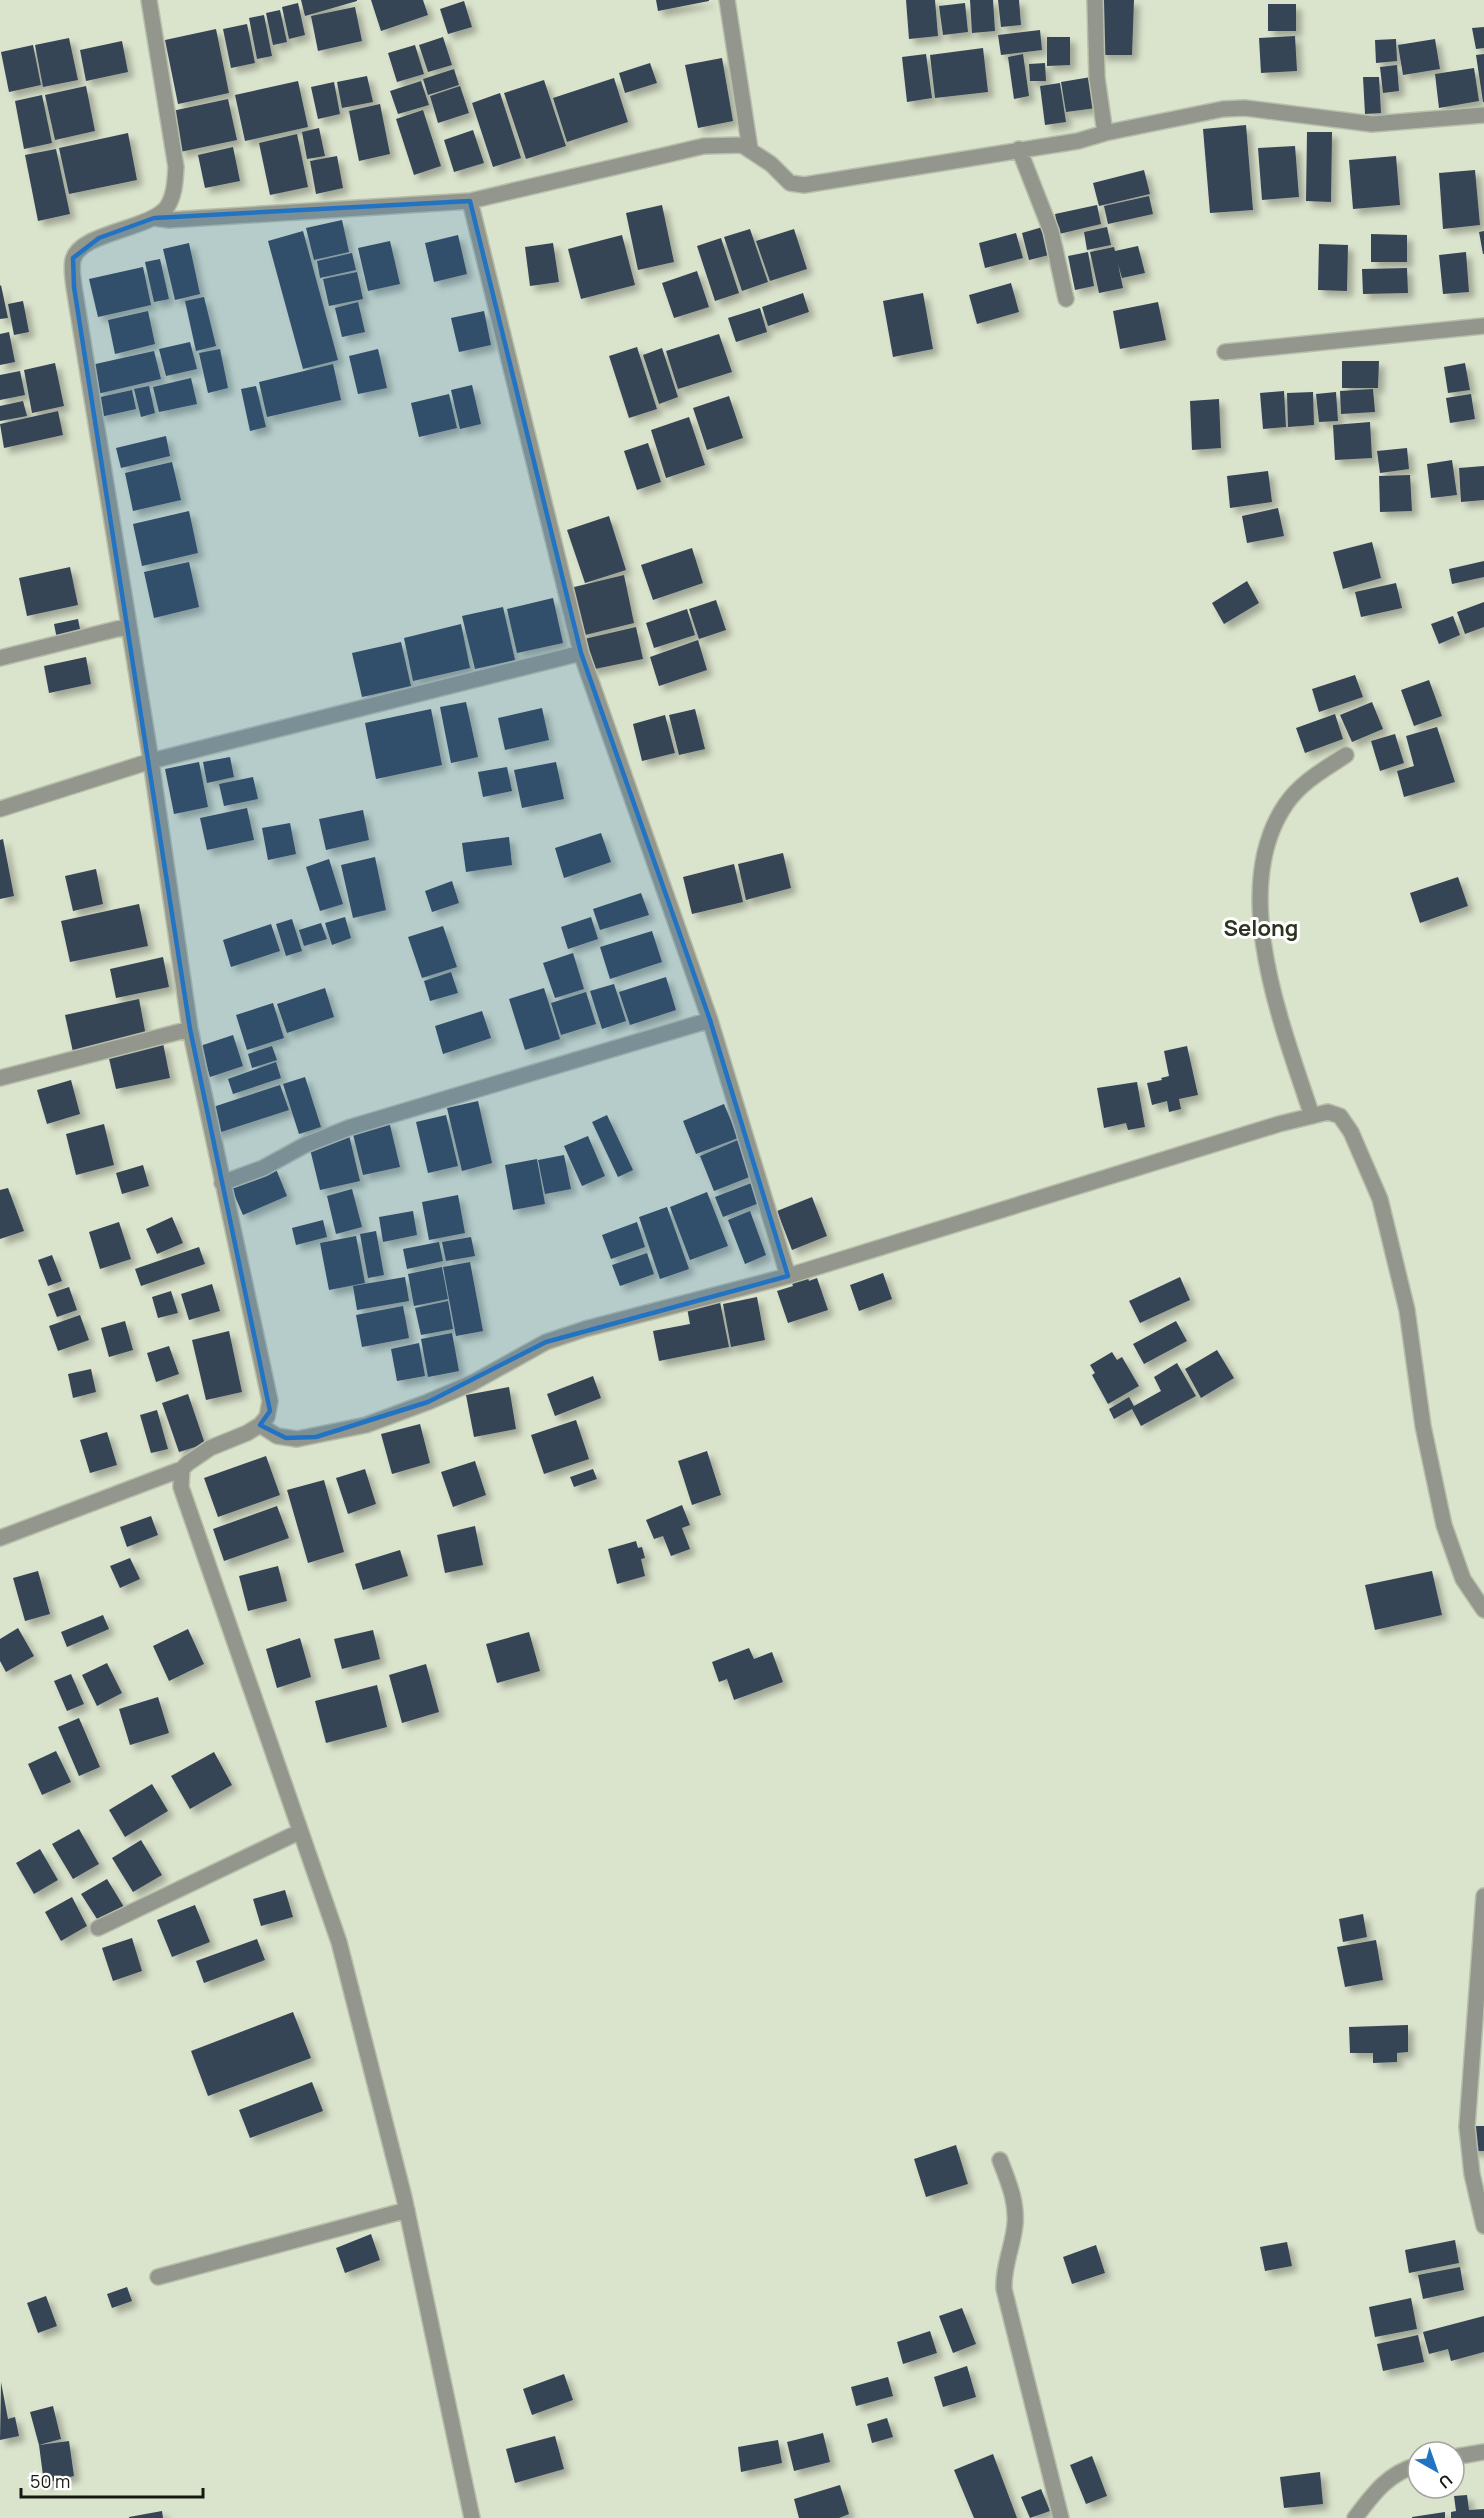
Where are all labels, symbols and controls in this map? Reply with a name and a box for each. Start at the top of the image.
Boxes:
district label: Selong [1224,913,1298,943]
north arrow [1406,2440,1466,2500]
scale bar [21,2461,202,2499]
text: 50 m [30,2469,70,2493]
text: U [1434,2469,1457,2494]

